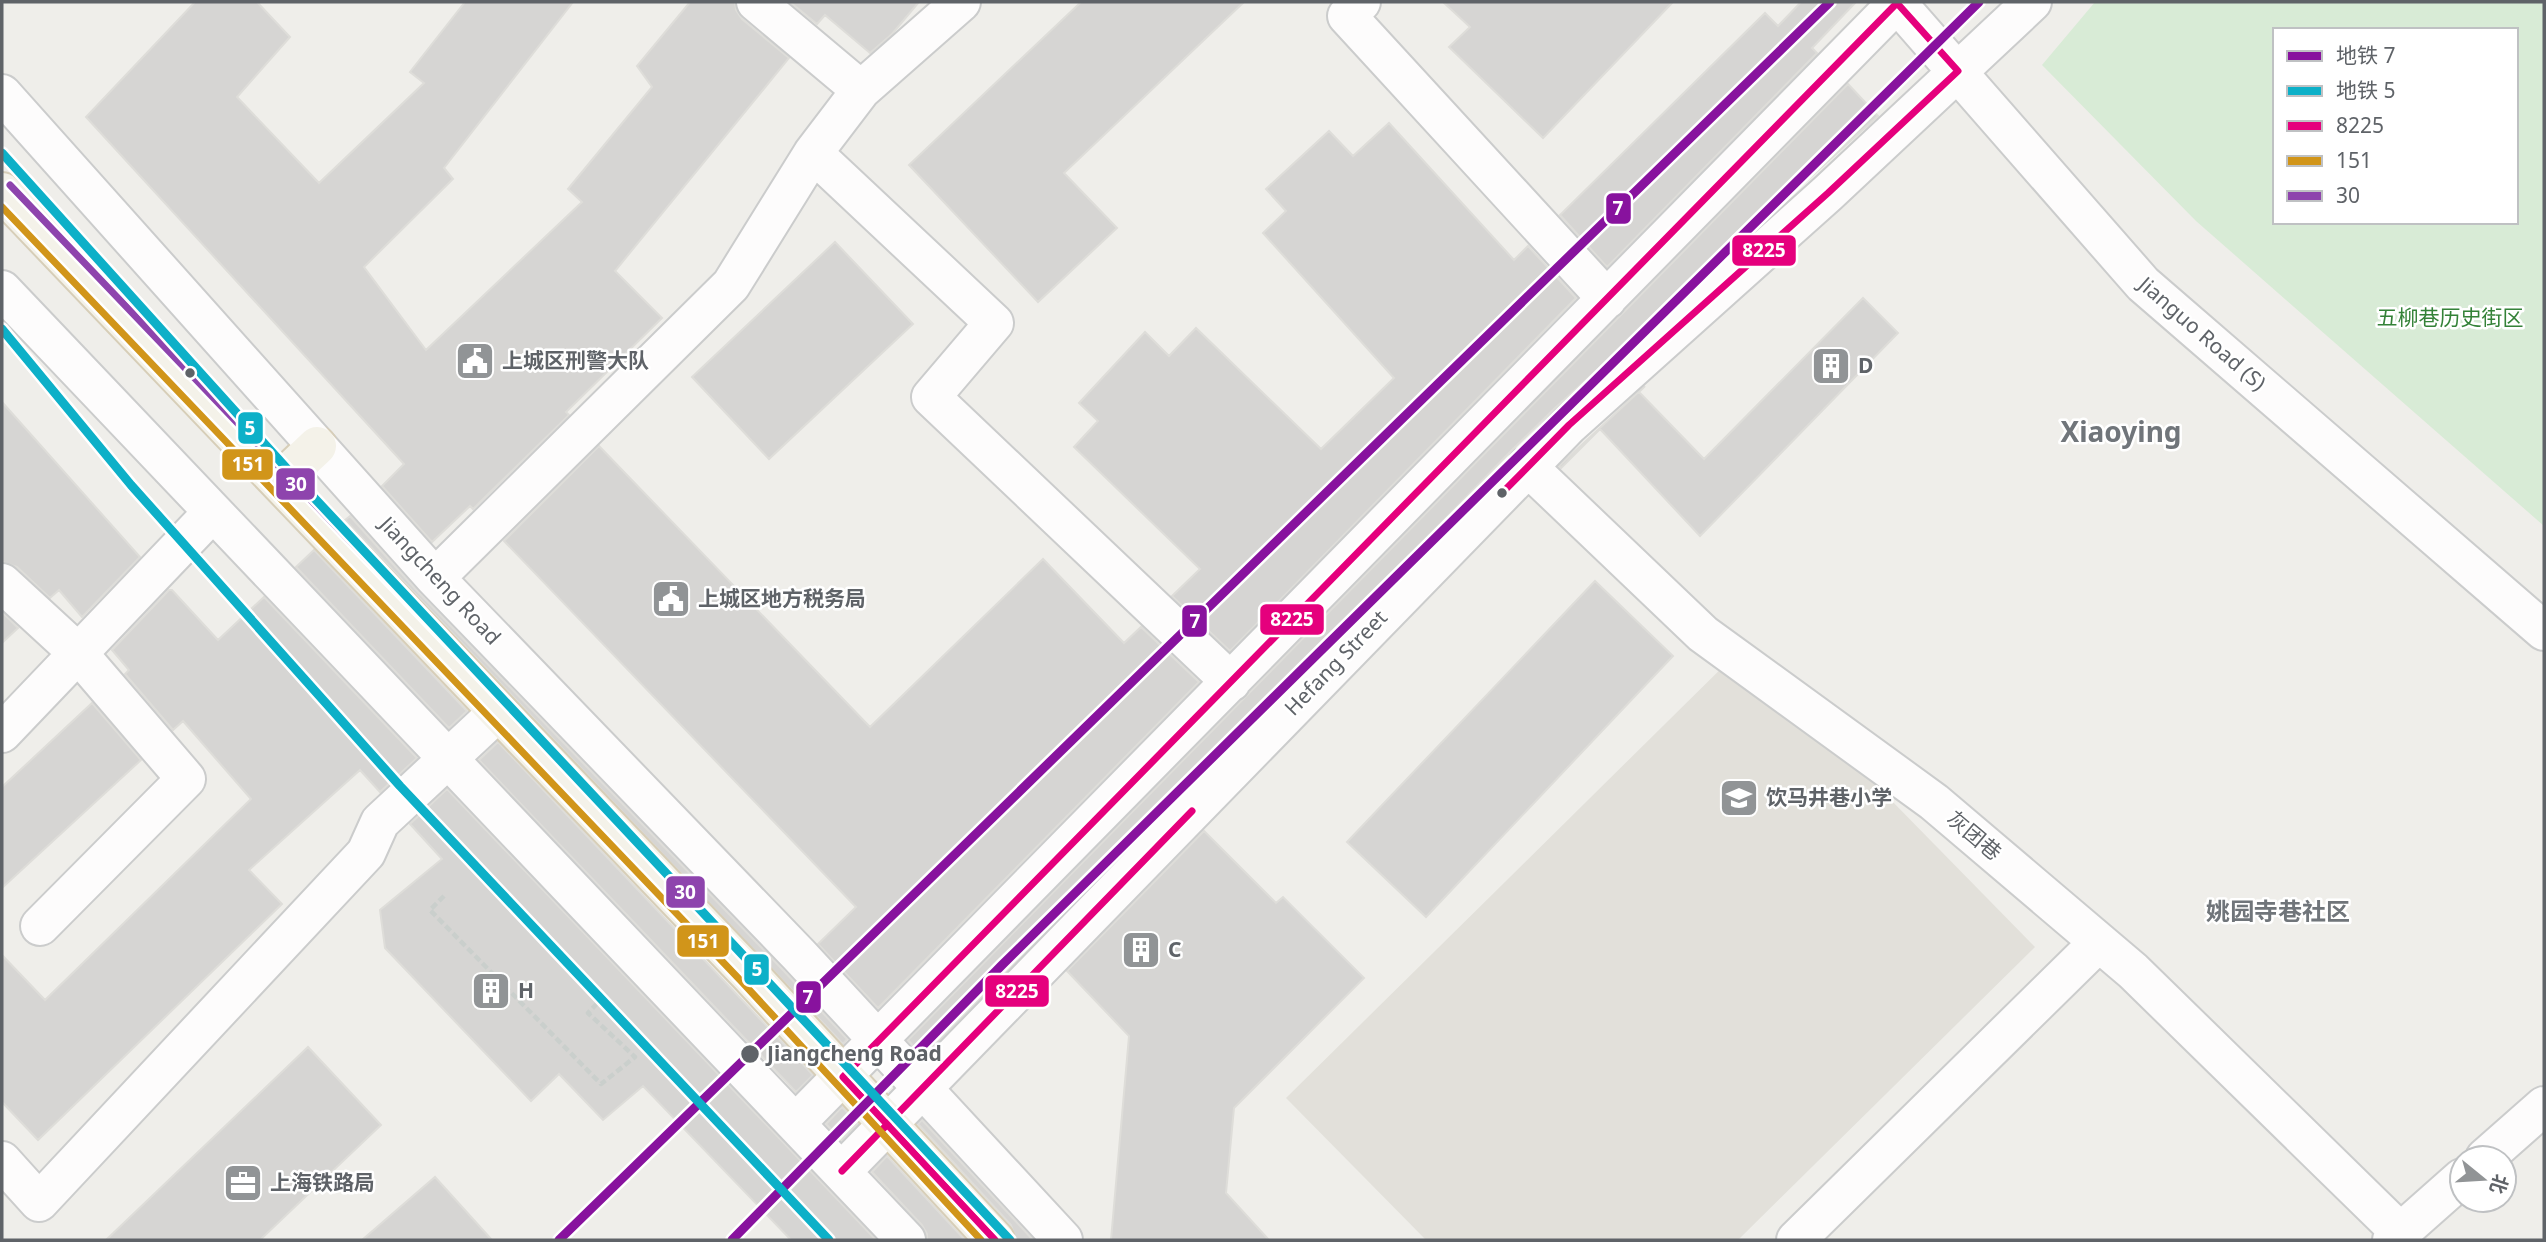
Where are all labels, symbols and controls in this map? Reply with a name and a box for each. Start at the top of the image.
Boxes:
legend [2273,28,2518,224]
text: 地铁 7 [2336,41,2395,69]
text: 地铁 5 [2336,76,2395,104]
text: 8225 [2336,111,2384,139]
text: 151 [2336,146,2372,174]
text: 30 [2336,181,2360,209]
line badge: 7 [1605,192,1632,225]
text: 7 [1613,195,1624,221]
line badge: 8225 [1731,234,1797,267]
text: 8225 [1742,237,1786,263]
street label: Jianguo Road (S) [2132,269,2272,396]
park label: 五柳巷历史街区 [2377,303,2524,331]
public building icon: 上城区刑警大队 [454,340,496,382]
building icon: D [1810,345,1852,387]
place label: 上城区刑警大队 [502,346,649,374]
place label: D [1858,351,1873,379]
unlabelled marker [183,366,197,380]
line badge: 5 [237,411,264,445]
district label: Xiaoying [2060,412,2182,450]
text: 5 [245,415,255,441]
line badge: 151 [221,448,274,481]
text: 151 [232,451,264,477]
line badge: 30 [275,467,316,501]
text: 30 [285,471,307,497]
unlabelled marker [1495,486,1509,500]
street label: Jiangcheng Road [373,509,507,650]
public building icon: 上城区地方税务局 [650,578,692,620]
place label: 上城区地方税务局 [698,584,866,612]
line badge: 8225 [1259,603,1325,636]
street label: Hefang Street [1278,603,1393,721]
line badge: 7 [1181,604,1208,638]
text: 8225 [1270,606,1314,632]
text: 7 [1190,608,1201,634]
school or university icon: 饮马井巷小学 [1718,777,1760,819]
place label: 饮马井巷小学 [1766,783,1892,811]
street label: 灰团巷 [1942,804,2008,866]
line badge: 30 [665,875,706,909]
text: 30 [674,879,696,905]
district label: 姚园寺巷社区 [2206,894,2350,927]
line badge: 151 [676,924,730,958]
text: 151 [687,928,719,954]
building icon: C [1120,929,1162,971]
place label: C [1168,935,1181,963]
line badge: 5 [743,953,770,986]
text: 5 [752,956,762,982]
building icon: H [470,970,512,1012]
line badge: 8225 [984,974,1050,1008]
place label: H [518,976,534,1004]
text: 8225 [995,978,1039,1004]
line badge: 7 [795,980,822,1014]
text: 7 [803,984,814,1010]
place label: Jiangcheng Road [765,1039,942,1067]
marker: Jiangcheng Road [739,1043,761,1065]
north arrow [2448,1144,2518,1214]
office icon: 上海铁路局 [222,1162,264,1204]
place label: 上海铁路局 [270,1168,375,1196]
text: 北 [2484,1171,2514,1197]

